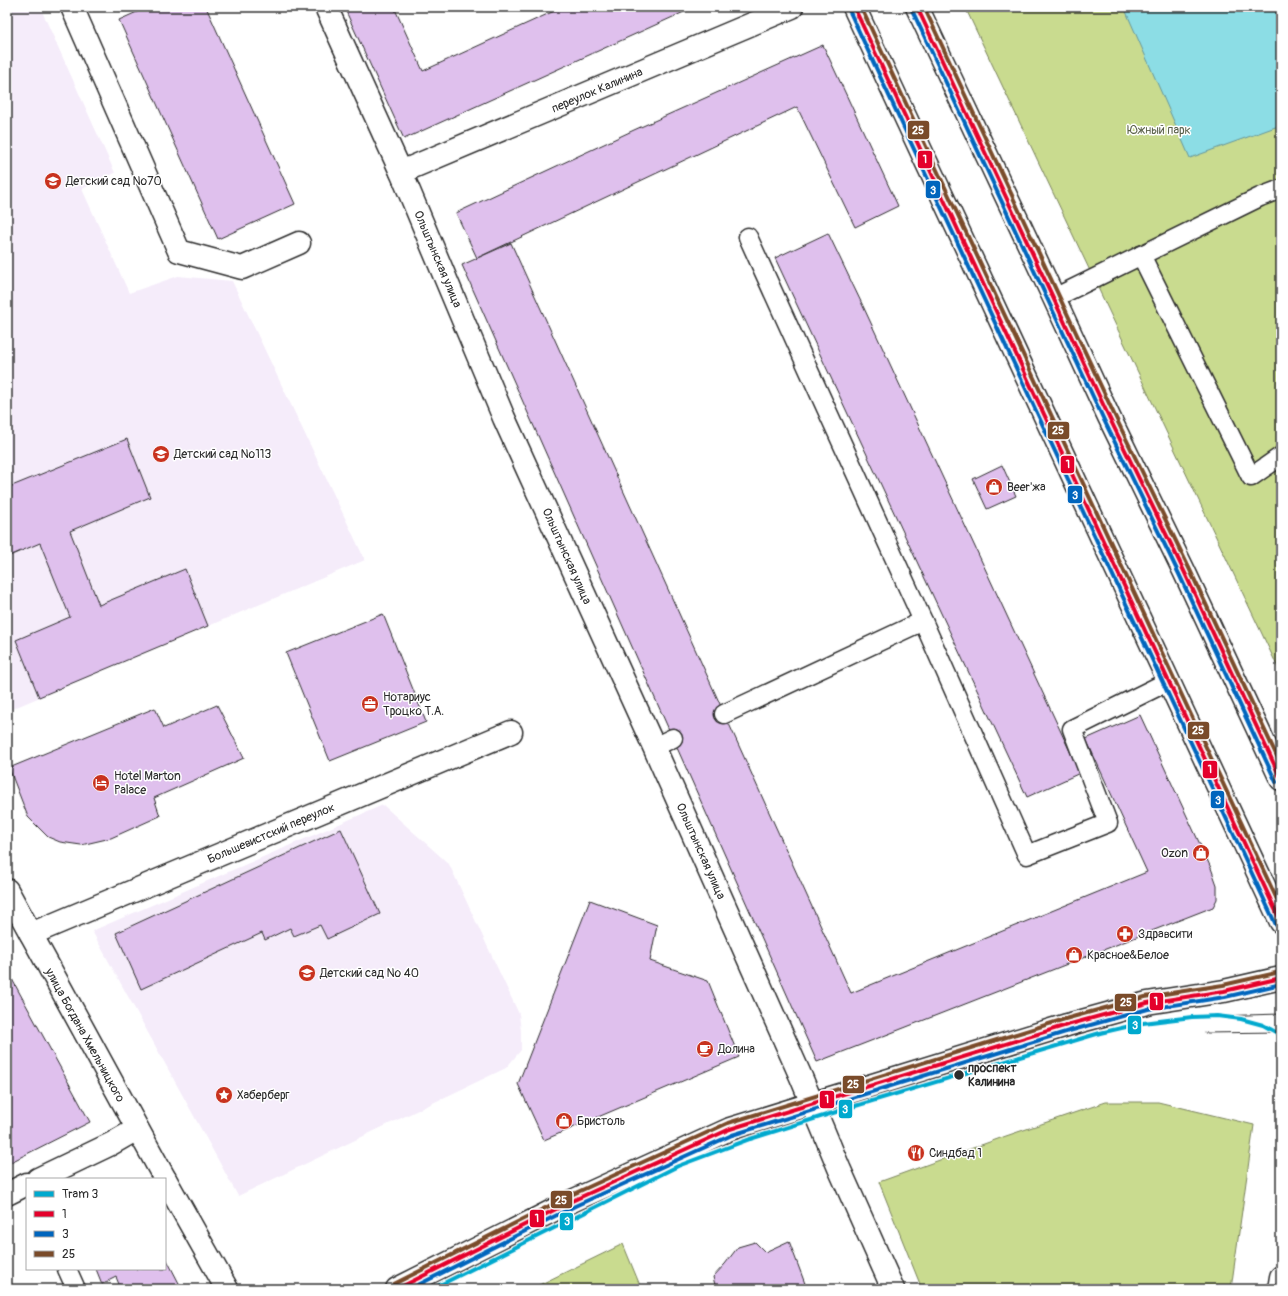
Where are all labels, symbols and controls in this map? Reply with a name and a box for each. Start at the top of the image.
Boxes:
street label: переулок Калинина [549,64,645,116]
line badge: 25 [907,120,930,140]
park label: Южный парк [1127,123,1191,138]
text: 25 [912,124,924,137]
line badge: 1 [917,150,933,169]
text: 1 [923,153,927,166]
school or university icon: Детский сад №70 [43,171,63,191]
place label: Детский сад №70 [65,174,162,189]
line badge: 3 [925,180,941,199]
text: 3 [930,184,936,197]
street label: Ольштынская улица [410,209,465,310]
line badge: 25 [1047,421,1070,440]
text: 25 [1052,424,1064,437]
school or university icon: Детский сад №113 [151,444,171,464]
place label: Детский сад №113 [173,447,272,462]
line badge: 1 [1060,455,1075,474]
text: 1 [1066,458,1070,471]
shop icon: Beer'жа [984,477,1004,497]
place label: Beer'жа [1007,480,1046,495]
line badge: 3 [1067,485,1083,504]
text: 3 [1072,489,1078,502]
street label: Ольштынская улица [539,506,595,607]
place label: Нотариус Троцко Т.А. [383,690,444,719]
office icon: Нотариус Троцко Т.А. [360,694,380,714]
line badge: 25 [1187,721,1210,740]
text: 25 [1192,724,1204,737]
line badge: 1 [1202,760,1218,779]
text: 1 [1208,763,1212,776]
place label: Hotel Marton Palace [114,769,181,798]
hotel icon: Hotel Marton Palace [91,773,111,793]
line badge: 3 [1210,790,1225,809]
text: 3 [1215,794,1221,807]
street label: Большевистский переулок [205,800,337,867]
street label: Ольштынская улица [673,801,729,902]
shop icon: Ozon [1191,843,1211,863]
place label: Ozon [1161,846,1188,861]
pharmacy icon: Здравсити [1115,924,1135,944]
place label: Здравсити [1138,927,1193,942]
shop icon: Красное&Белое [1064,945,1084,965]
place label: Красное&Белое [1087,948,1169,963]
school or university icon: Детский сад № 40 [297,963,317,983]
street label: улица Богдана Хмельницкого [41,965,128,1105]
place label: Детский сад № 40 [319,966,419,981]
line badge: 1 [1149,992,1164,1011]
line badge: 25 [1114,993,1137,1012]
text: 1 [1154,995,1158,1008]
text: 25 [1120,996,1132,1009]
line badge: 3 [1127,1015,1142,1035]
text: 3 [1132,1019,1138,1032]
cafe icon: Долина [695,1039,715,1059]
place label: Долина [717,1042,755,1057]
place label: проспект Калинина [968,1061,1018,1090]
marker: проспект Калинина [952,1068,966,1082]
line badge: 25 [842,1075,865,1094]
text: 25 [847,1078,859,1091]
place icon: Хаберберг [214,1085,234,1105]
place label: Хаберберг [237,1088,290,1103]
line badge: 1 [819,1090,835,1109]
text: 1 [825,1093,829,1106]
line badge: 3 [838,1099,853,1119]
text: 3 [842,1103,848,1116]
shop icon: Бристоль [554,1111,574,1131]
place label: Бристоль [577,1114,625,1129]
restaurant icon: Синдбад 1 [906,1143,926,1163]
place label: Синдбад 1 [929,1146,982,1161]
legend [26,1178,166,1270]
text: Tram 3 [62,1187,98,1202]
line badge: 25 [550,1190,573,1209]
text: 25 [555,1194,567,1207]
text: 1 [62,1207,67,1222]
line badge: 1 [529,1209,545,1228]
text: 1 [535,1212,539,1225]
line badge: 3 [559,1212,574,1231]
text: 3 [564,1215,570,1228]
text: 3 [62,1227,69,1242]
text: 25 [62,1247,75,1262]

